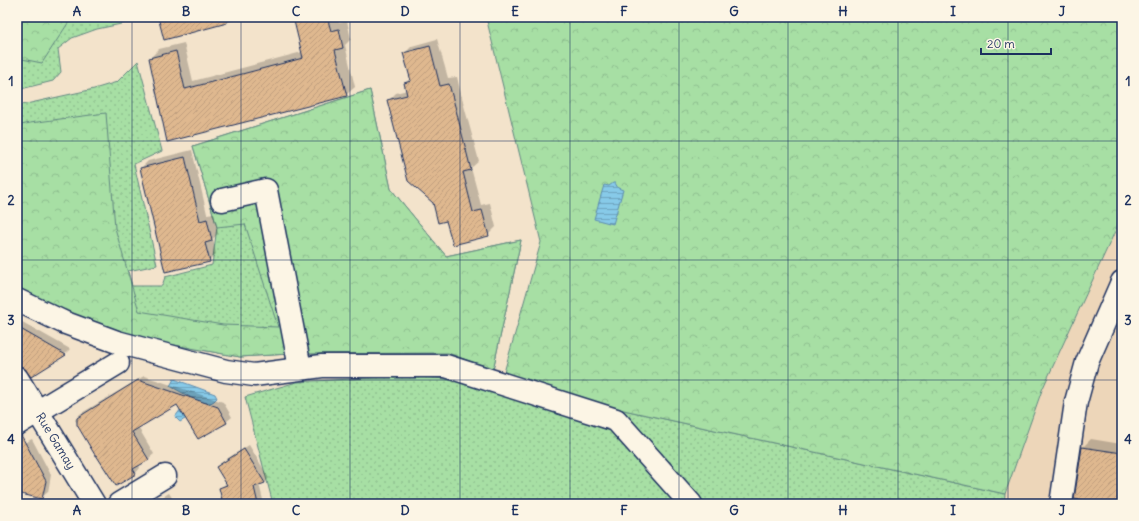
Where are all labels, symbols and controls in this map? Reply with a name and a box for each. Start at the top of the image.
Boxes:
text: A [73,3,82,20]
text: B [182,3,191,20]
text: C [292,3,301,20]
text: D [400,3,410,20]
text: E [511,3,519,20]
text: F [620,3,628,20]
text: G [729,3,739,20]
text: H [838,3,848,20]
text: I [950,3,956,20]
text: J [1059,3,1066,20]
scale bar [981,30,1051,56]
text: 20 m [987,36,1015,51]
text: 1 [8,73,14,90]
text: 1 [1125,73,1131,90]
text: 2 [7,192,15,209]
text: 2 [1124,192,1132,209]
text: 3 [7,312,15,329]
text: 3 [1124,312,1132,329]
street label: Rue Gamay [33,410,79,472]
text: 4 [7,431,15,448]
text: 4 [1124,431,1132,448]
text: A [73,502,82,519]
text: B [182,502,191,519]
text: C [292,502,301,519]
text: D [400,502,410,519]
text: E [511,502,519,519]
text: F [620,502,628,519]
text: G [729,502,739,519]
text: H [838,502,848,519]
text: I [950,502,956,519]
text: J [1059,502,1066,519]

